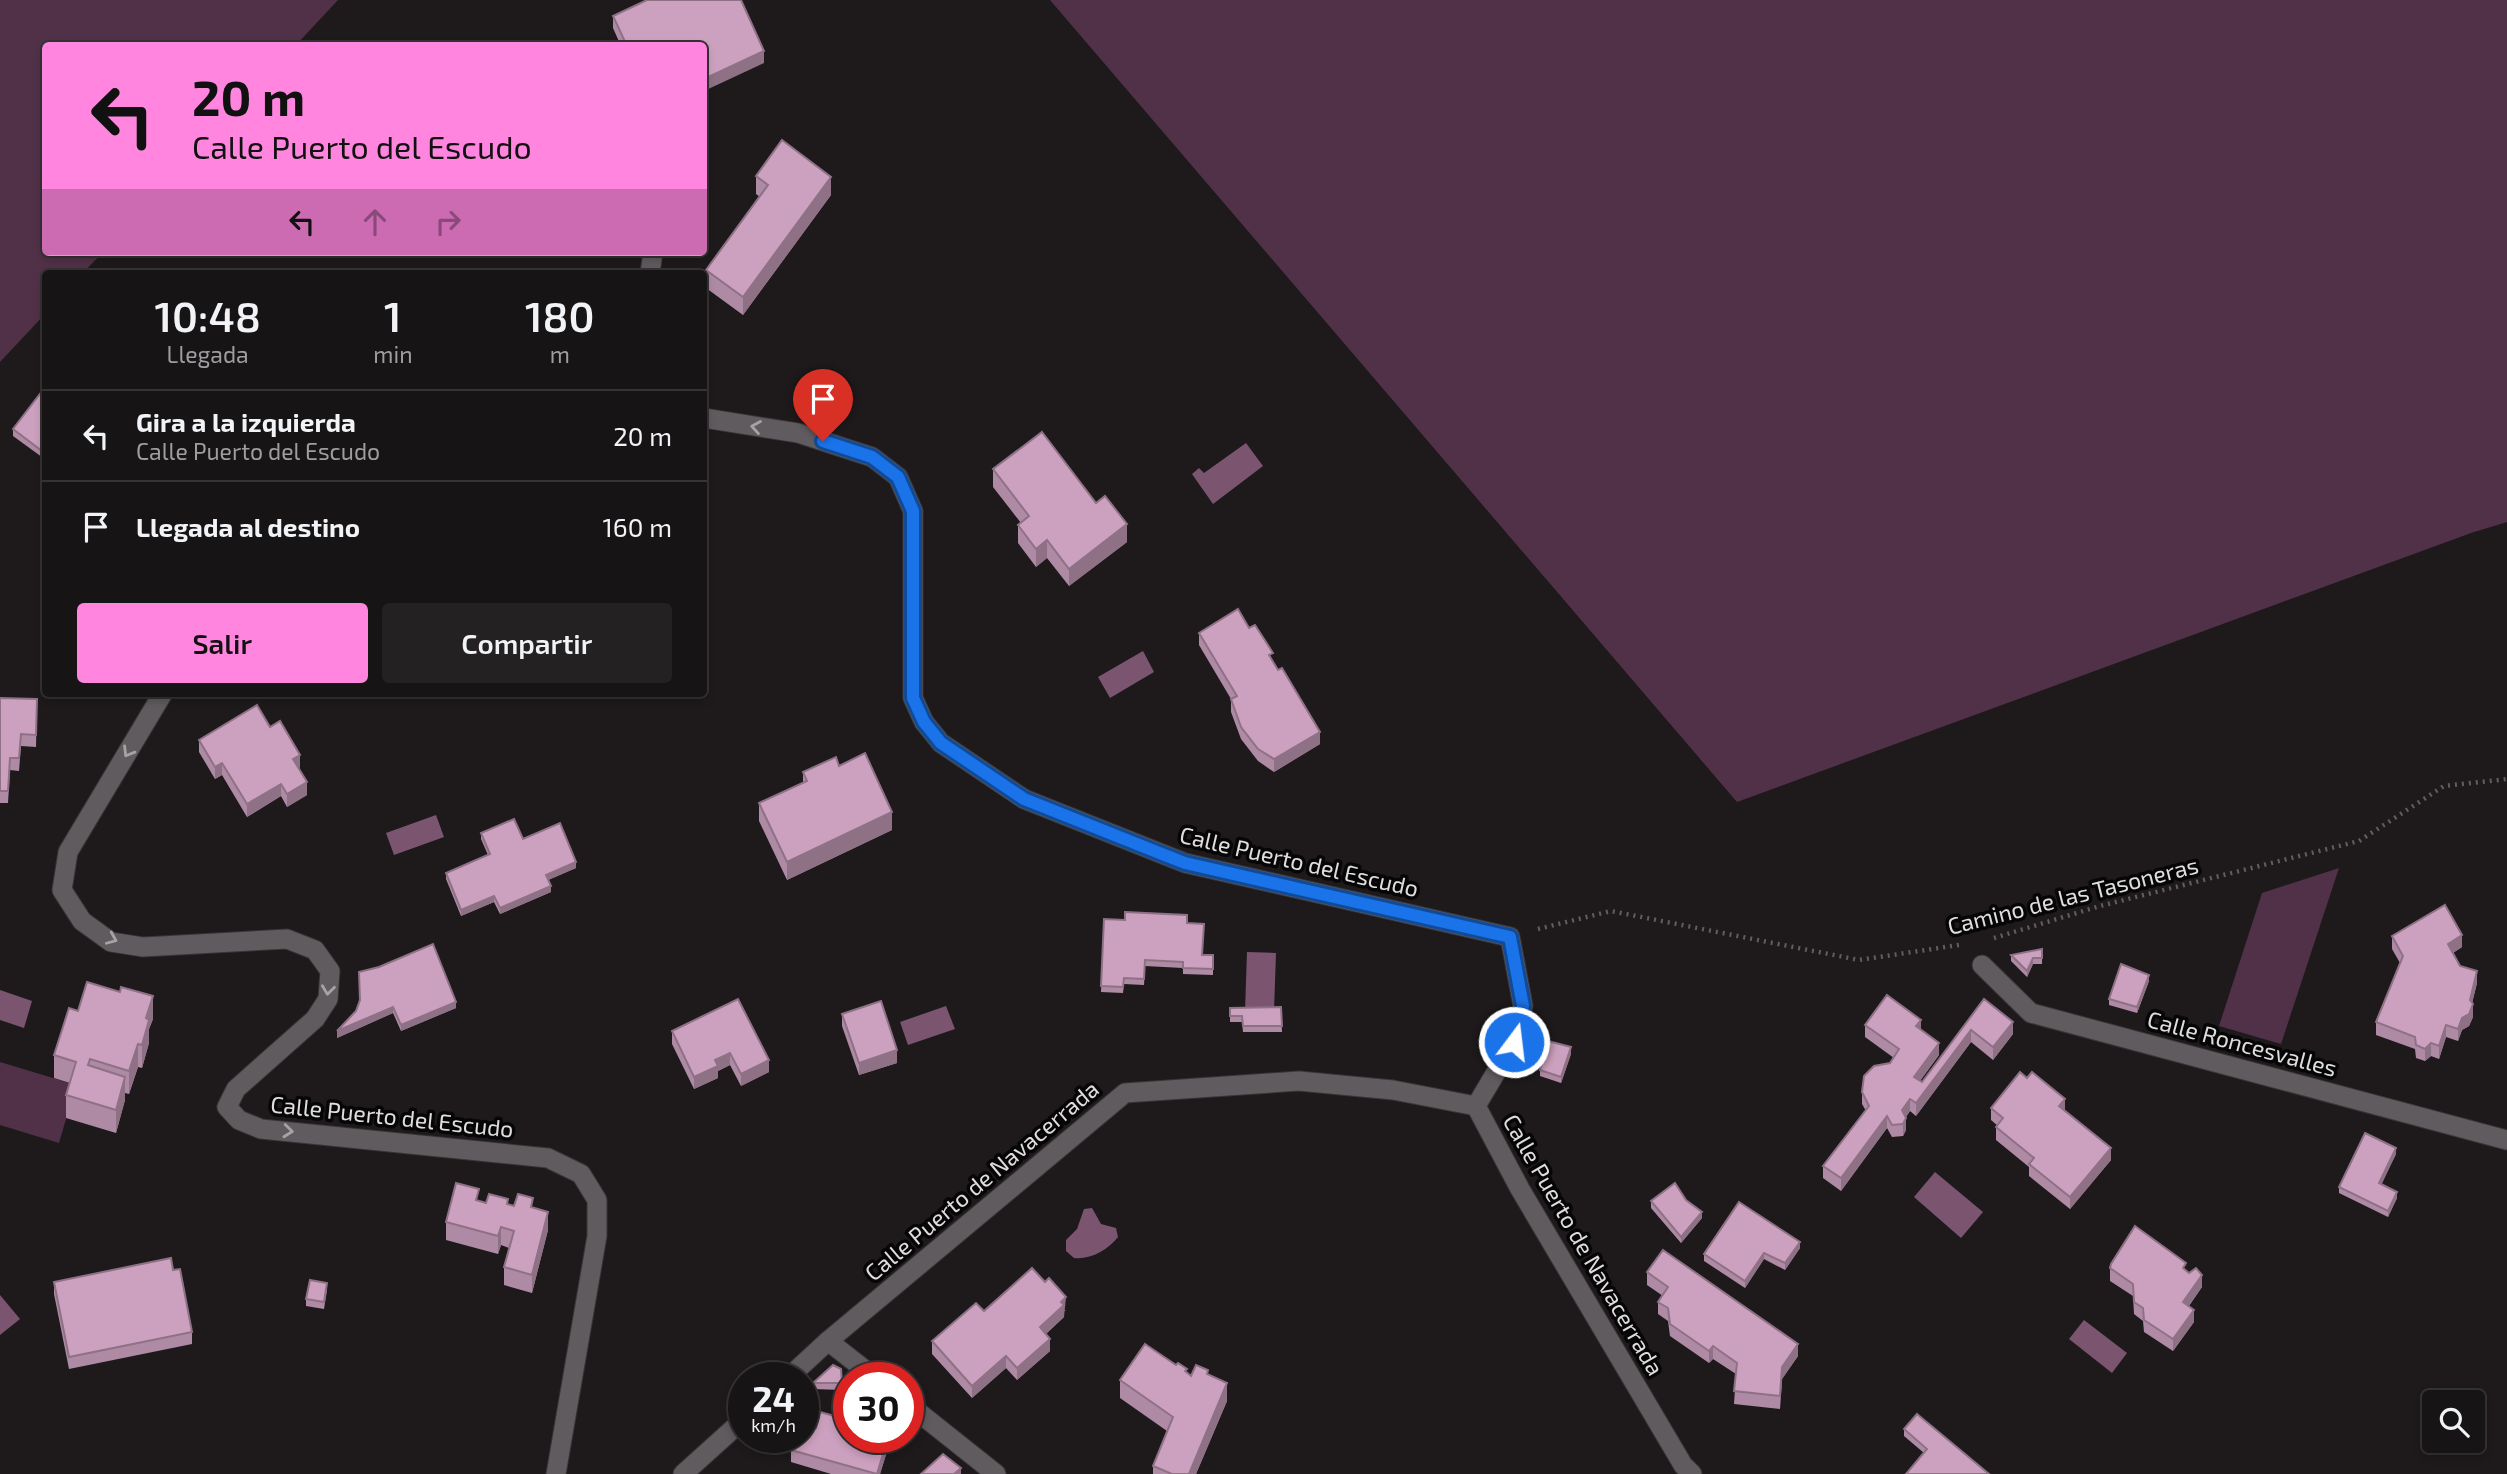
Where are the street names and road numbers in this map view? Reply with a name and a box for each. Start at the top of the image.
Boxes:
street label: Calle Puerto del Escudo [1177,820,1421,902]
street label: Camino de las Tasoneras [1945,850,2201,940]
street label: Calle Roncesvalles [2145,1004,2340,1082]
street label: Calle Puerto de Navacerrada [859,1074,1104,1286]
street label: Calle Puerto del Escudo [269,1089,515,1143]
street label: Calle Puerto de Navacerrada [1498,1109,1670,1380]

